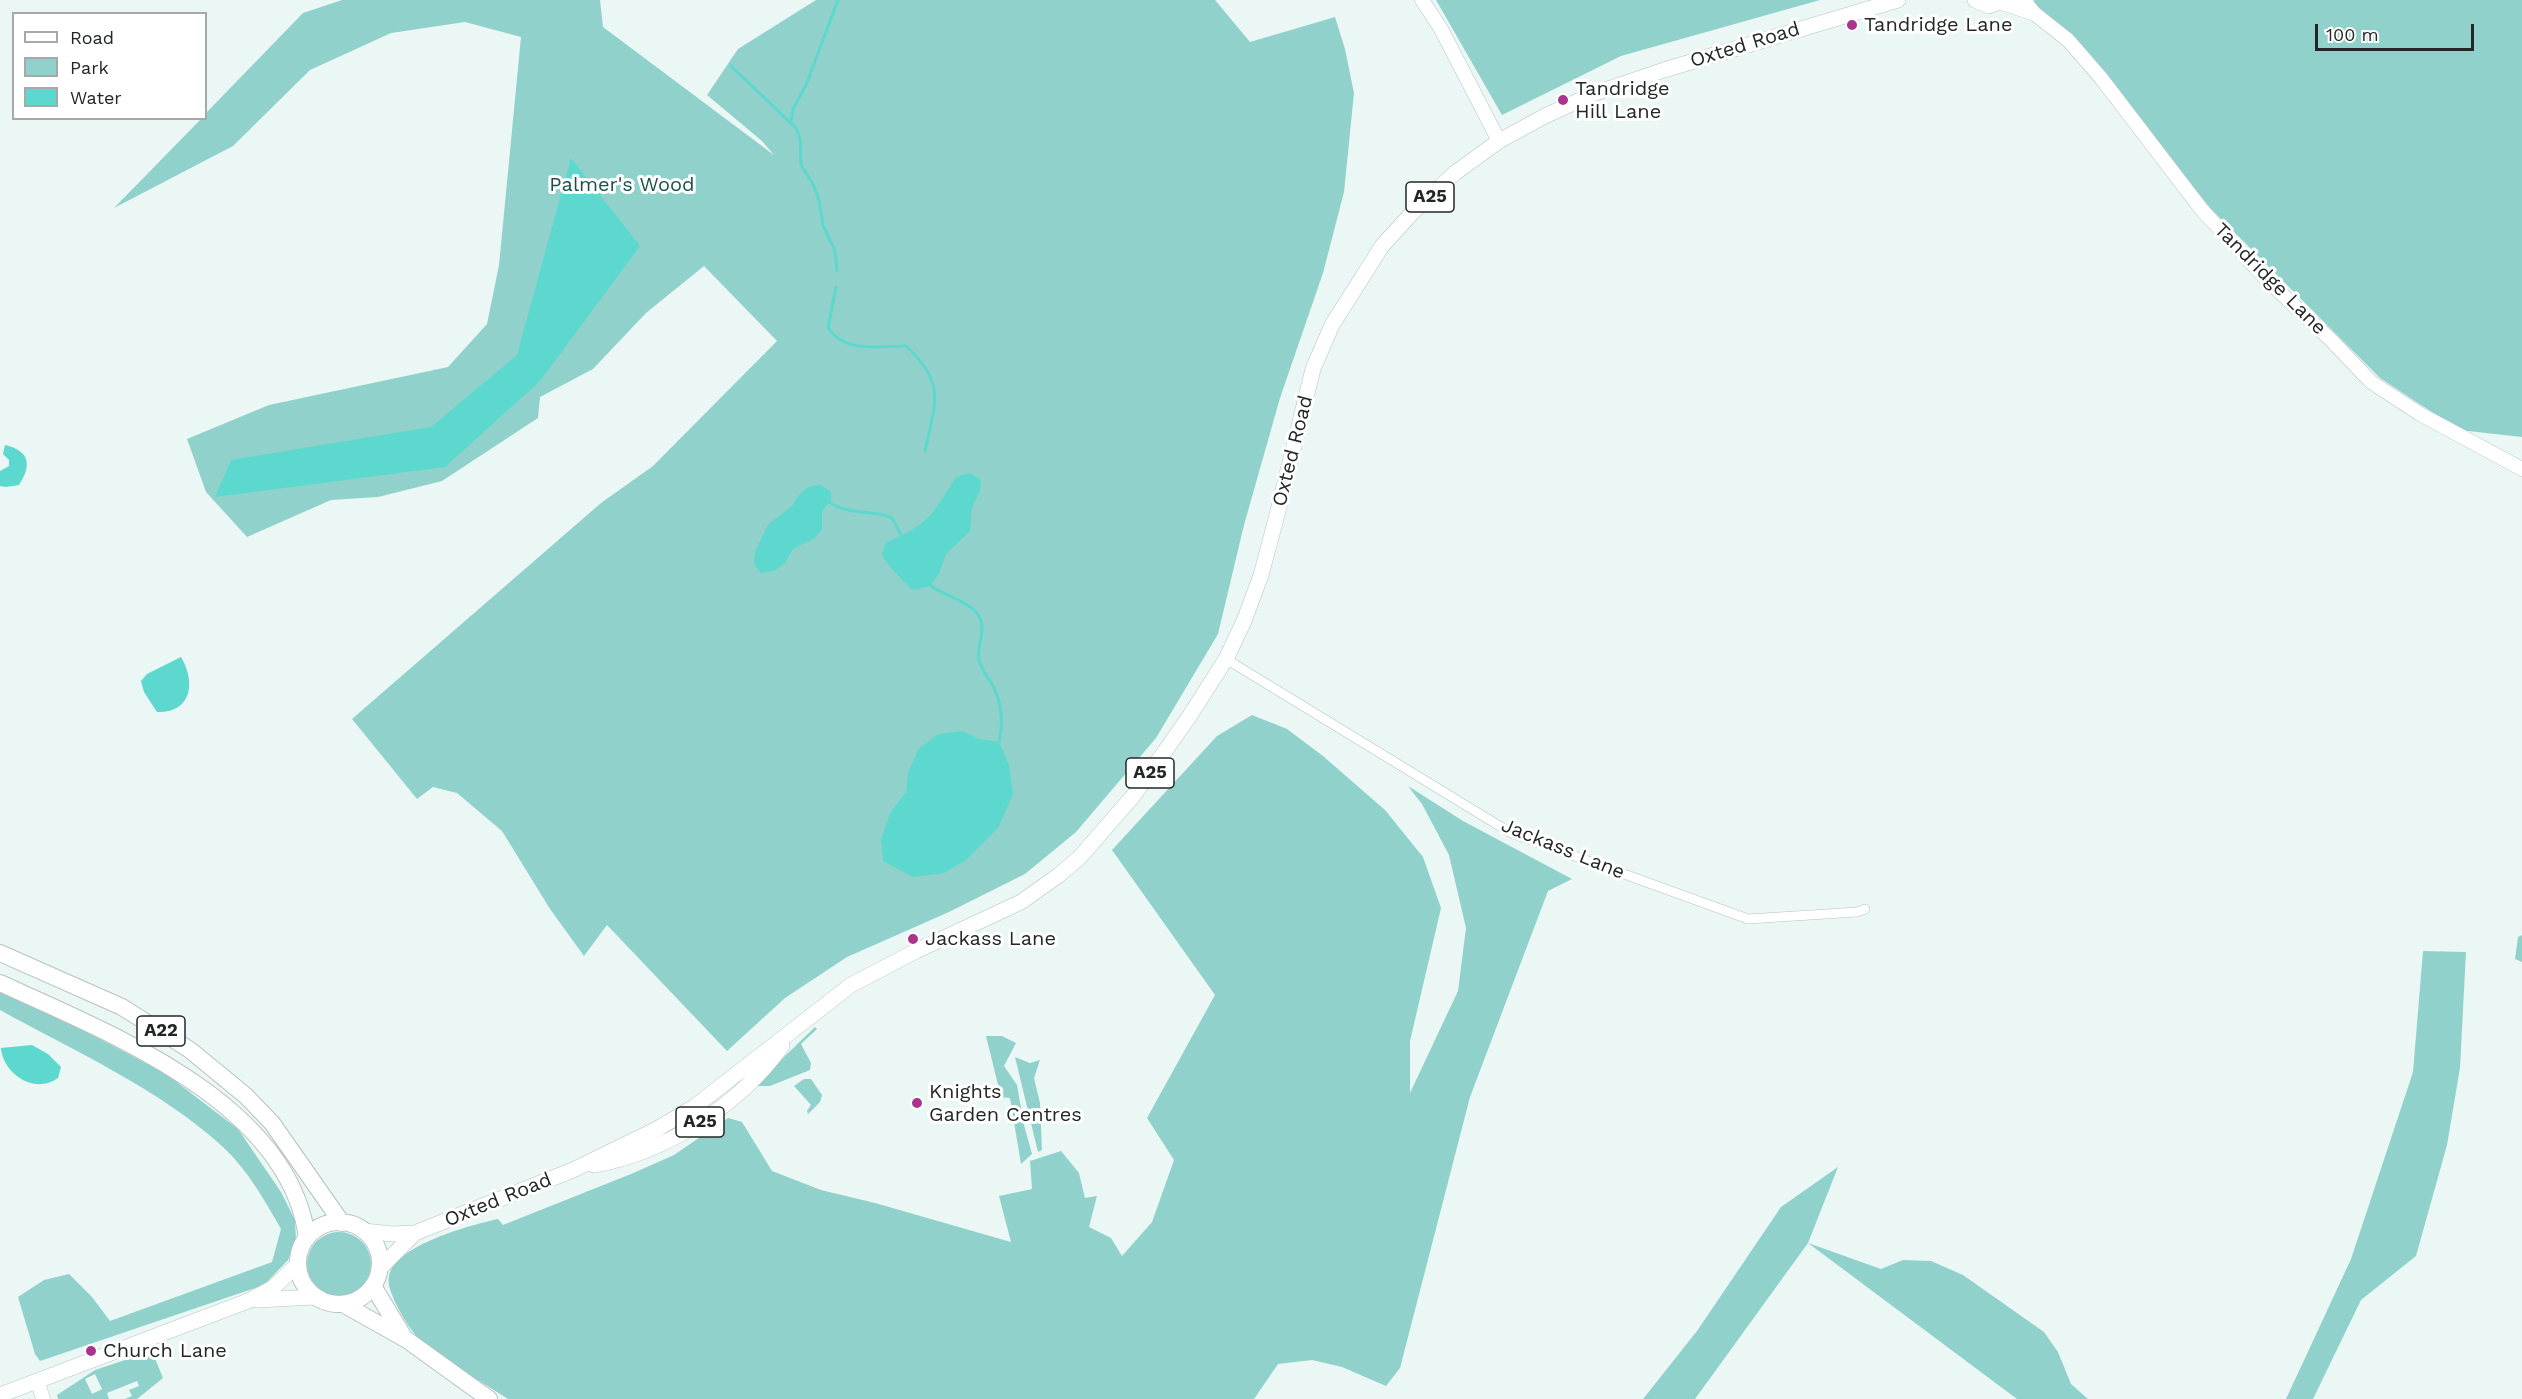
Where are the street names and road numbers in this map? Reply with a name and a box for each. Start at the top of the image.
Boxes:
street label: Oxted Road [1687,17,1803,73]
road number: A25 [1406,182,1454,212]
street label: Tandridge Lane [2209,218,2331,340]
street label: Oxted Road [1268,393,1318,509]
road number: A25 [1126,758,1174,788]
street label: Jackass Lane [1498,813,1628,885]
road number: A22 [137,1016,185,1046]
road number: A25 [676,1107,724,1137]
street label: Oxted Road [441,1168,555,1232]

